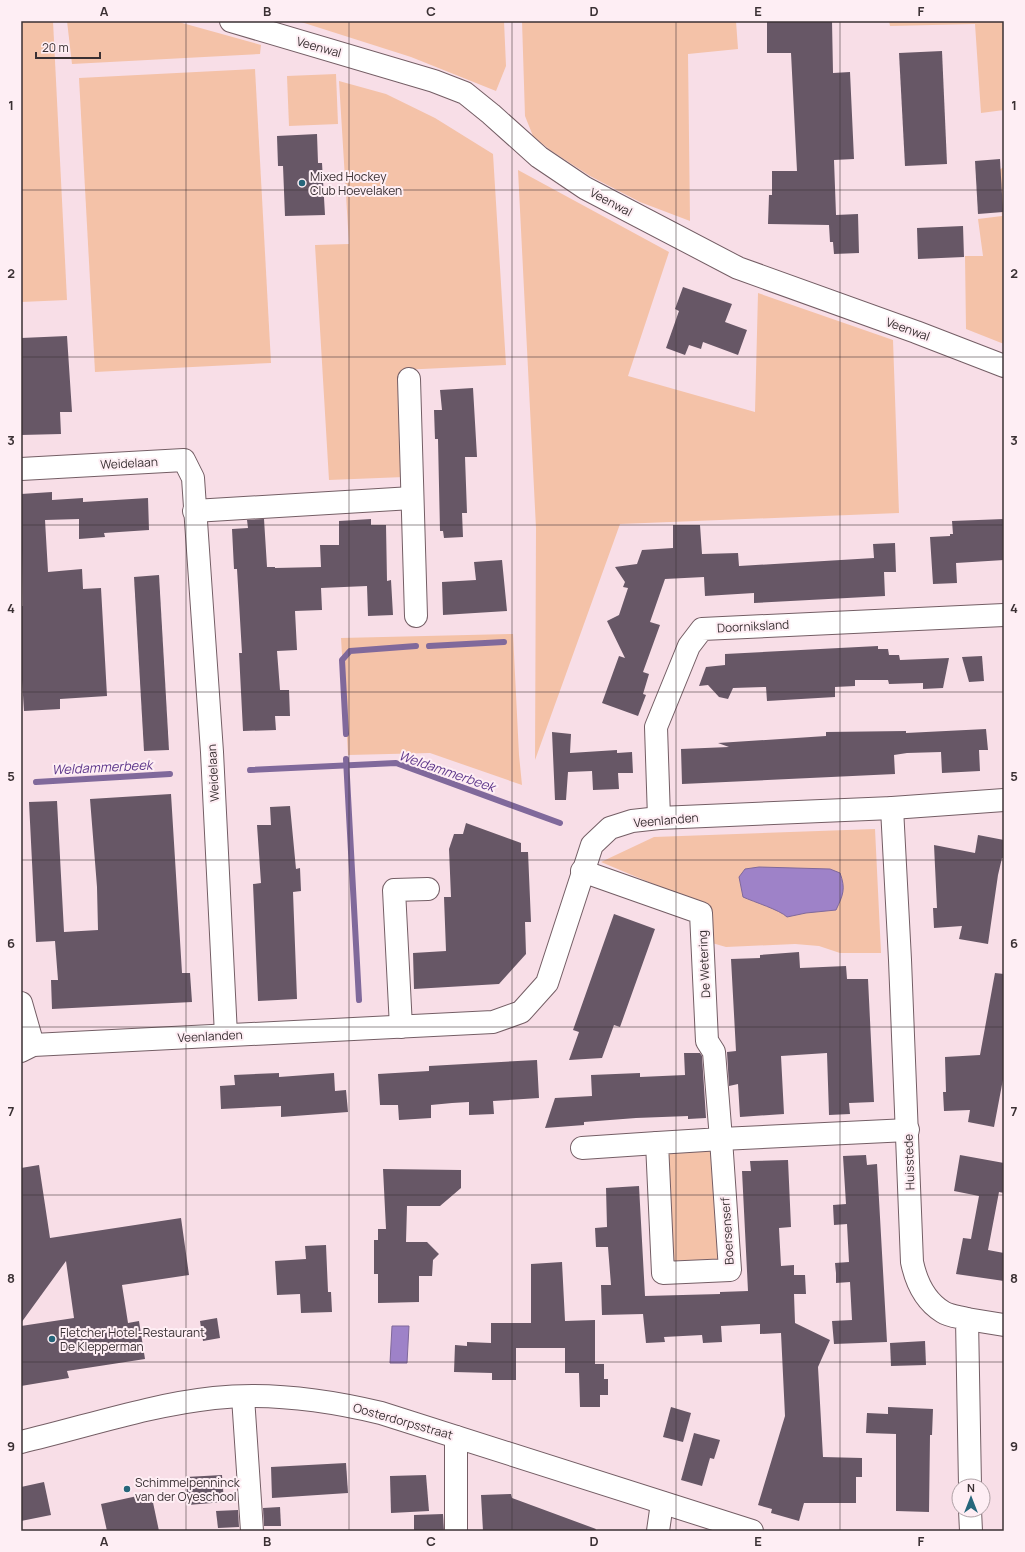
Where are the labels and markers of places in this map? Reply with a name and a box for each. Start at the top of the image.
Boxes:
place label: Mixed Hockey Club Hoevelaken [310,168,402,199]
marker: Mixed Hockey Club Hoevelaken [297,178,307,188]
place label: Fletcher Hotel-Restaurant De Klepperman [60,1324,205,1355]
marker: Fletcher Hotel-Restaurant De Klepperman [47,1334,57,1344]
place label: Schimmelpenninck van der Oyeschool [135,1474,241,1505]
marker: Schimmelpenninck van der Oyeschool [122,1484,132,1494]

